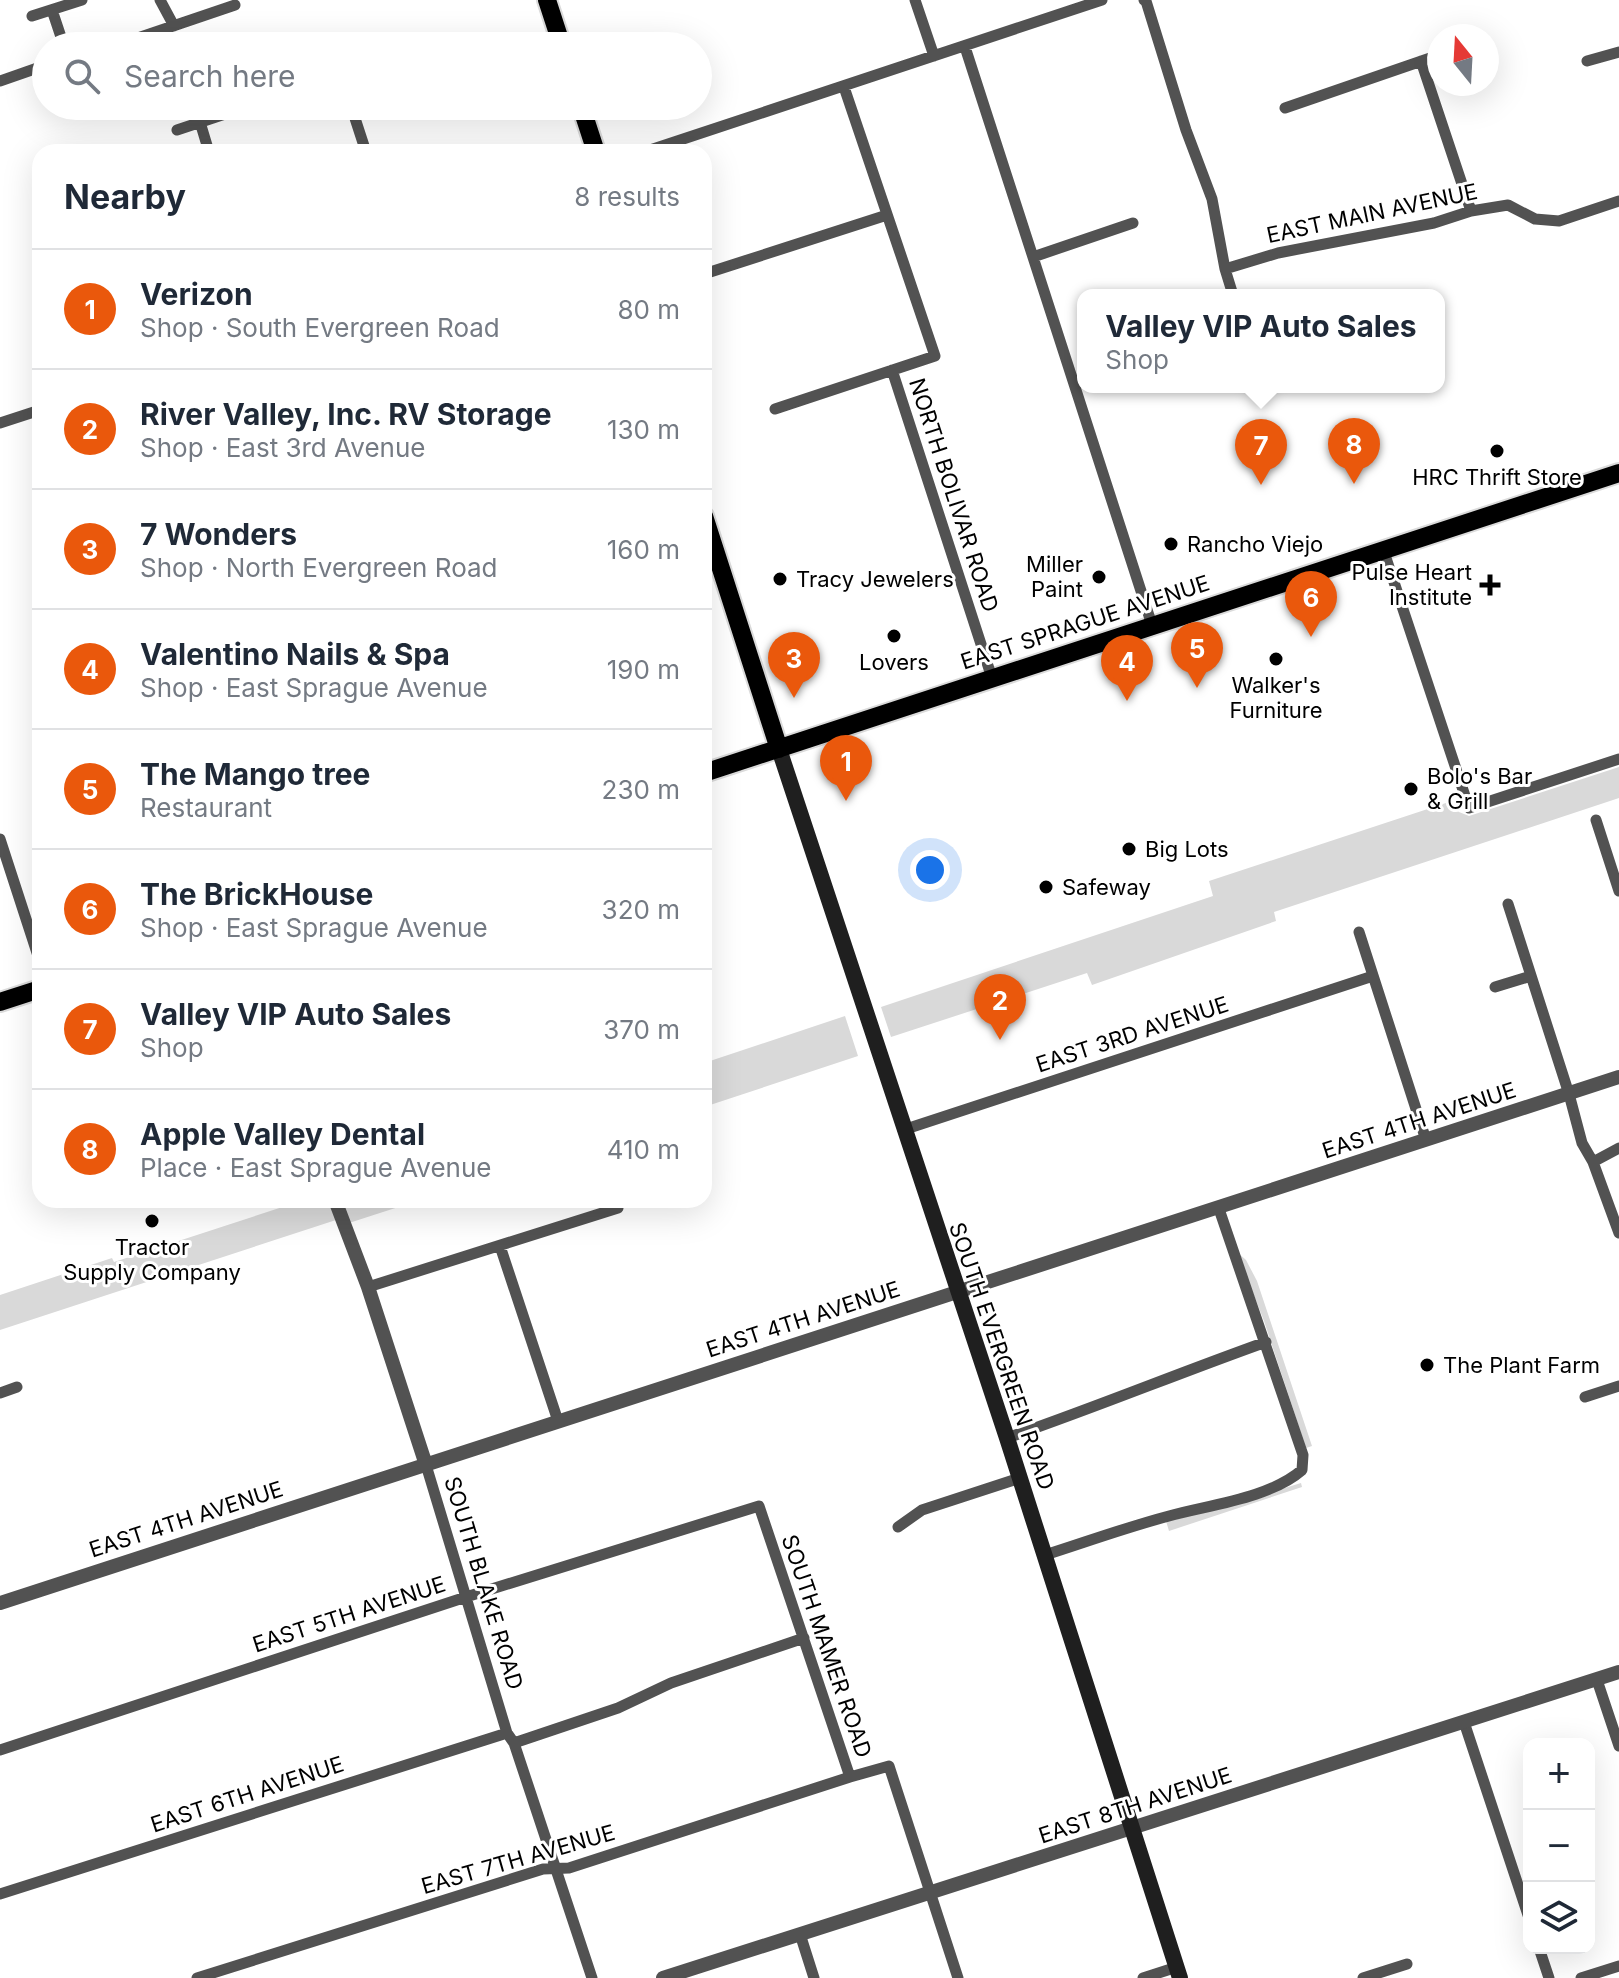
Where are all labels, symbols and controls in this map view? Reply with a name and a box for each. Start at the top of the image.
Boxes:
north arrow [1427,24,1499,96]
search box [32,32,712,120]
icon: search [60,54,104,98]
text: Search here [124,58,296,94]
text: Nearby [64,176,186,217]
street label: EAST MAIN AVENUE [1264,178,1480,248]
text: 8 results [574,181,680,212]
text: Verizon [140,276,253,312]
popup [1077,289,1445,393]
text: 1 [84,294,96,325]
text: 80 m [617,294,680,325]
text: Valley VIP Auto Sales [1105,308,1417,344]
text: Shop · South Evergreen Road [140,312,500,343]
text: Shop [1105,344,1169,375]
street label: NORTH BOLIVAR ROAD [904,375,1004,615]
text: River Valley, Inc. RV Storage [140,396,552,432]
text: 2 [82,414,98,445]
text: 130 m [607,414,680,445]
pin: 8 [1328,418,1380,484]
pin: 7 [1235,419,1287,485]
text: Shop · East 3rd Avenue [140,432,425,463]
marker: HRC Thrift Store [1488,442,1506,460]
place label: HRC Thrift Store [1412,464,1582,490]
text: 7 Wonders [140,516,297,552]
place label: Rancho Viejo [1187,531,1323,557]
text: 3 [82,534,98,565]
text: 160 m [607,534,680,565]
marker: Rancho Viejo [1162,535,1180,553]
place label: Miller Paint [1026,551,1083,602]
text: Shop · North Evergreen Road [140,552,498,583]
place label: Pulse Heart Institute [1351,559,1472,610]
place label: Tracy Jewelers [796,566,954,592]
marker: Miller Paint [1090,568,1108,586]
street label: EAST SPRAGUE AVENUE [957,569,1213,675]
marker: Tracy Jewelers [771,570,789,588]
pin: 6 [1285,571,1337,637]
marker: Pulse Heart Institute [1479,574,1501,596]
pin: 5 [1171,622,1223,688]
marker: Lovers [885,627,903,645]
pin: 3 [768,632,820,698]
pin: 4 [1101,635,1153,701]
text: Valentino Nails & Spa [140,636,450,672]
place label: Lovers [859,649,929,675]
marker: Walker's Furniture [1267,650,1285,668]
text: 4 [81,654,99,685]
text: 190 m [607,654,680,685]
text: Shop · East Sprague Avenue [140,672,488,703]
place label: Walker's Furniture [1229,672,1323,723]
pin: 1 [820,735,872,801]
text: The Mango tree [140,756,370,792]
place label: Bolo's Bar & Grill [1427,763,1532,814]
text: 5 [82,774,98,805]
text: 230 m [602,774,680,805]
marker: Bolo's Bar & Grill [1402,780,1420,798]
text: Restaurant [140,792,272,823]
place label: Big Lots [1145,836,1229,862]
marker: Big Lots [1120,840,1138,858]
your location [910,850,950,890]
place label: Safeway [1062,874,1151,900]
text: The BrickHouse [140,876,373,912]
marker: Safeway [1037,878,1055,896]
text: 6 [82,894,98,925]
text: 320 m [602,894,680,925]
text: Shop · East Sprague Avenue [140,912,488,943]
pin: 2 [974,974,1026,1040]
street label: EAST 3RD AVENUE [1032,991,1232,1077]
text: Valley VIP Auto Sales [140,996,451,1032]
text: 7 [82,1014,98,1045]
text: 370 m [603,1014,680,1045]
text: Shop [140,1032,204,1063]
street label: EAST 4TH AVENUE [1319,1076,1519,1164]
text: Apple Valley Dental [140,1116,425,1152]
text: 8 [82,1134,98,1165]
text: 410 m [607,1134,680,1165]
text: Place · East Sprague Avenue [140,1152,492,1183]
marker: Tractor Supply Company [143,1212,161,1230]
street label: SOUTH EVERGREEN ROAD [944,1219,1060,1493]
place label: Tractor Supply Company [63,1234,241,1285]
street label: EAST 4TH AVENUE [703,1275,903,1363]
place label: The Plant Farm [1443,1352,1600,1378]
marker: The Plant Farm [1418,1356,1436,1374]
street label: SOUTH BLAKE ROAD [439,1473,529,1693]
street label: EAST 4TH AVENUE [86,1475,286,1563]
street label: SOUTH MAMER ROAD [777,1531,877,1761]
street label: EAST 5TH AVENUE [249,1571,449,1657]
map controls [1523,1738,1595,1954]
button: + [1523,1738,1595,1810]
street label: EAST 6TH AVENUE [147,1750,347,1838]
street label: EAST 8TH AVENUE [1035,1762,1235,1848]
button: − [1523,1810,1595,1882]
street label: EAST 7TH AVENUE [418,1819,618,1899]
button: layers [1523,1882,1595,1954]

